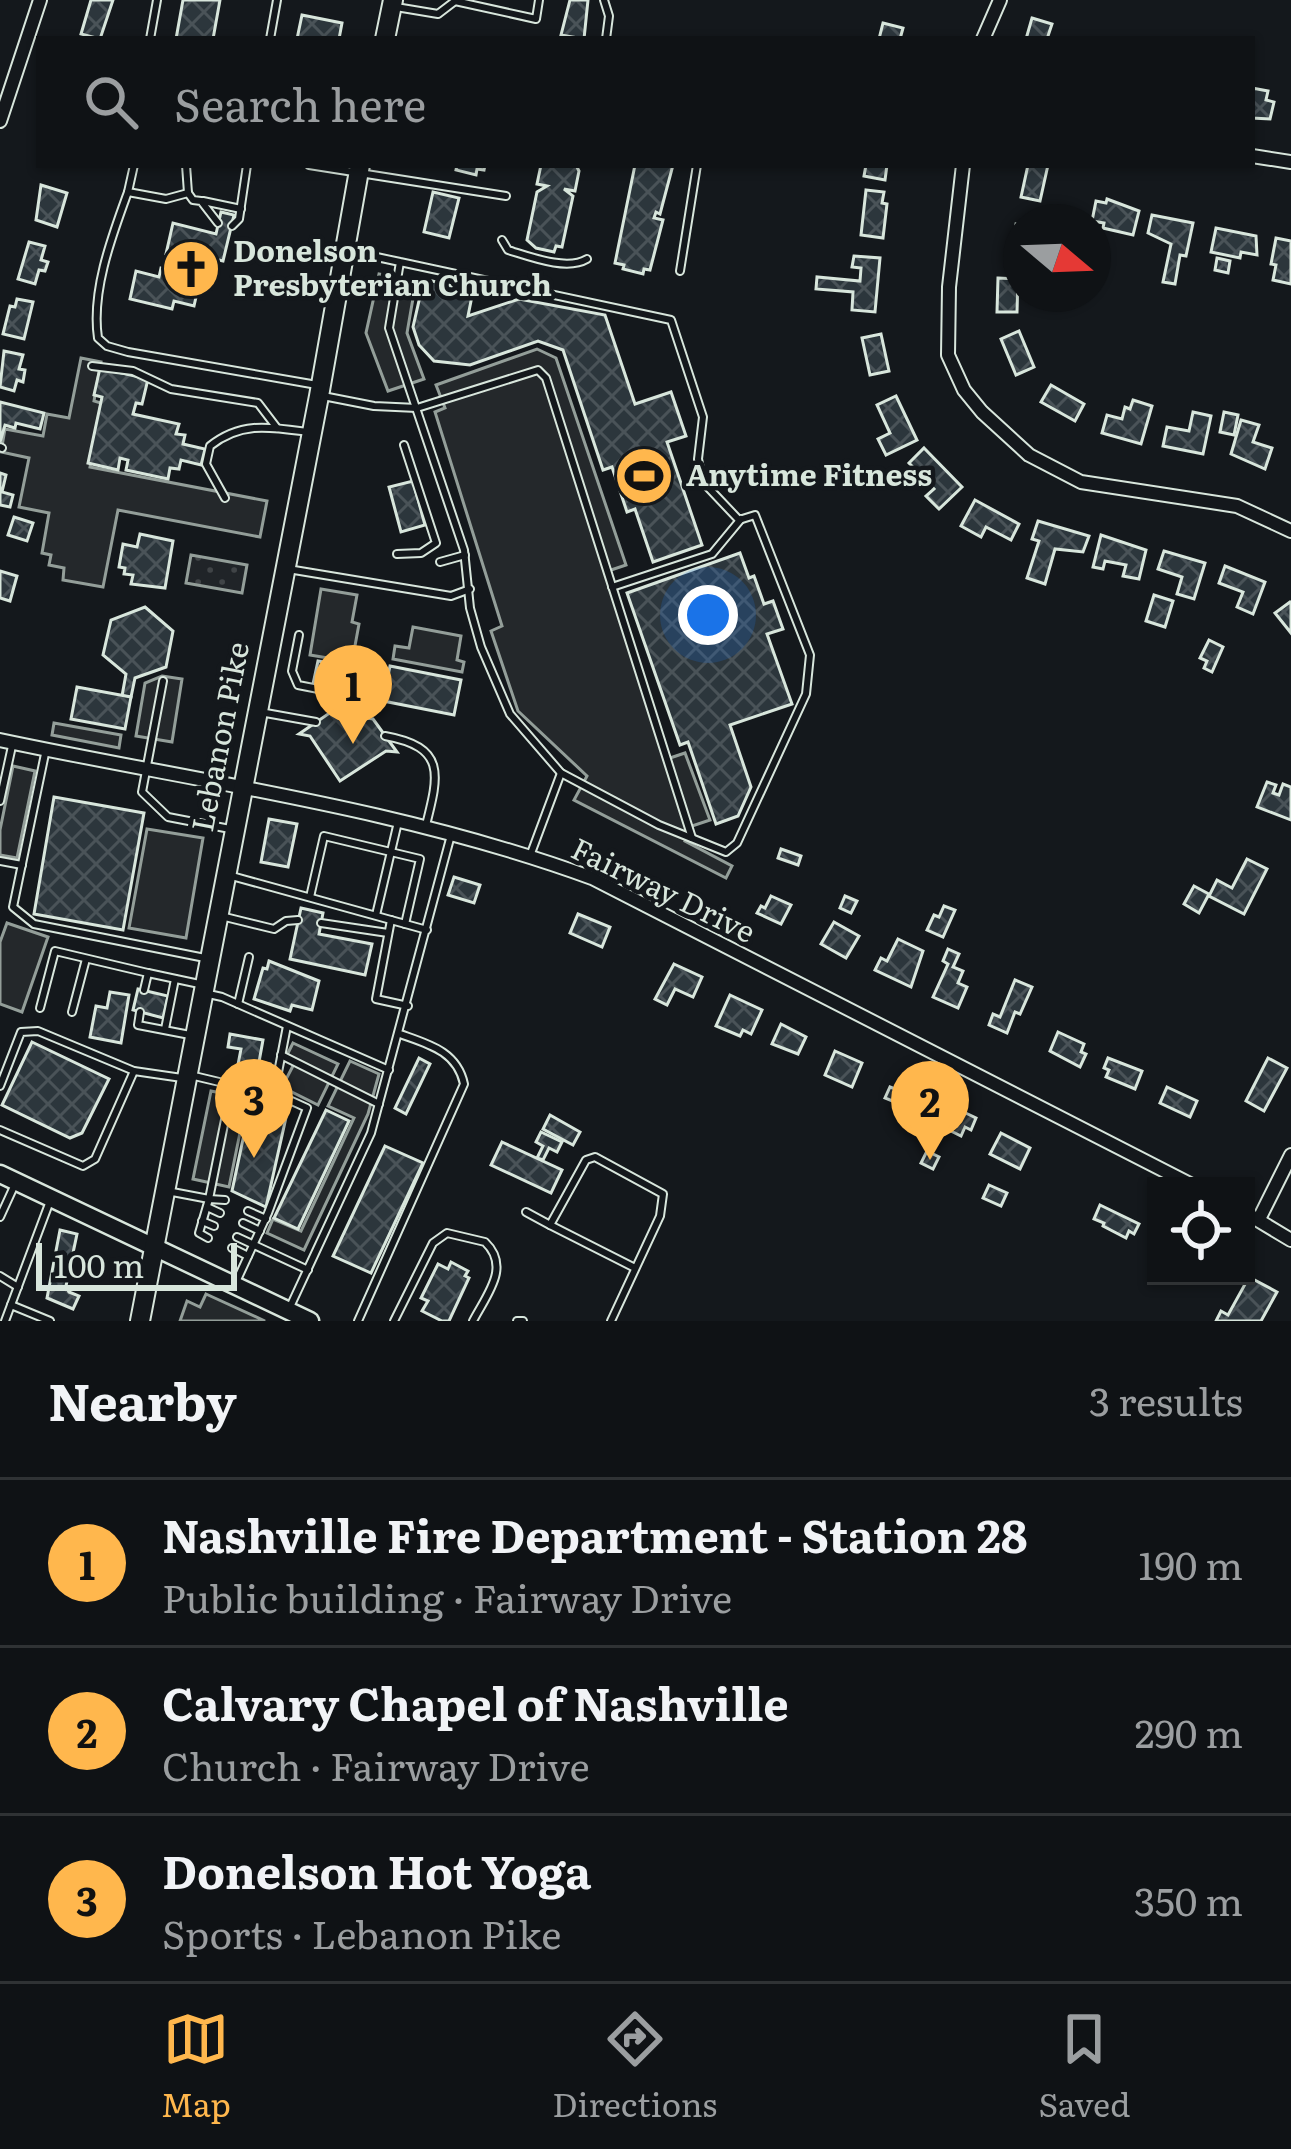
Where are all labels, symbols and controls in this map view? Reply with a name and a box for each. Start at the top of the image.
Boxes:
search box [36,36,1255,168]
icon: search [78,69,144,135]
text: Search here [174,69,426,136]
north arrow [1003,204,1111,312]
place label: Donelson Presbyterian Church [233,227,552,305]
church icon: Donelson Presbyterian Church [160,238,222,300]
sports icon: Anytime Fitness [613,445,675,507]
place label: Anytime Fitness [686,451,932,495]
your location [678,585,738,645]
street label: Lebanon Pike [178,638,258,835]
pin: 1 [314,645,392,744]
street label: Fairway Drive [565,825,764,952]
pin: 3 [215,1059,293,1158]
pin: 2 [891,1061,969,1160]
map controls [1147,1177,1255,1285]
button: locate [1147,1177,1255,1285]
scale bar [36,1237,237,1290]
text: 100 m [54,1239,144,1288]
text: Nearby [48,1361,237,1437]
text: 3 results [1089,1370,1243,1428]
text: Nashville Fire Department - Station 28 [162,1500,1027,1567]
text: 1 [79,1534,95,1592]
text: 190 m [1139,1534,1243,1592]
text: Public building · Fairway Drive [162,1567,732,1625]
text: Calvary Chapel of Nashville [162,1668,789,1735]
text: 2 [77,1702,97,1760]
text: 290 m [1135,1702,1243,1760]
text: Church · Fairway Drive [162,1735,590,1793]
text: Donelson Hot Yoga [162,1836,591,1903]
text: 3 [76,1870,98,1928]
text: 350 m [1134,1870,1243,1928]
text: Sports · Lebanon Pike [162,1903,561,1961]
tab: Map [161,2006,231,2127]
tab: Directions [552,2006,717,2127]
tab: Saved [1038,2006,1130,2127]

